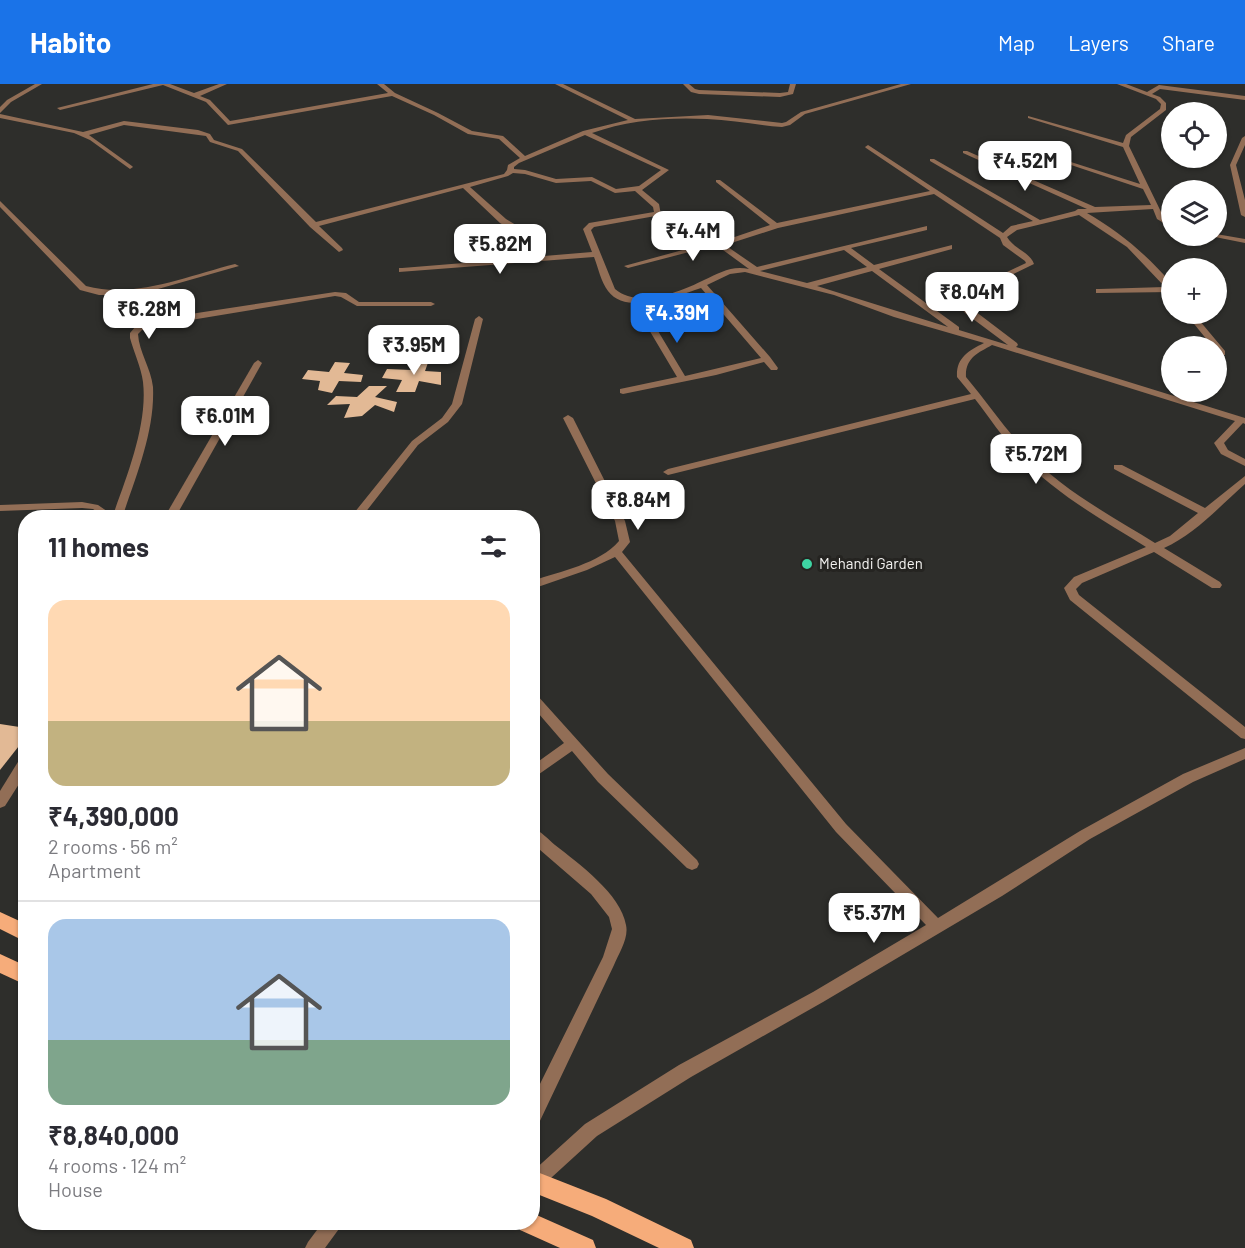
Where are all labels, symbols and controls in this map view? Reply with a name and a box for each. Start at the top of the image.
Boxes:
text: Habito [30,25,111,59]
text: Map [998,30,1035,55]
text: Layers [1068,30,1129,55]
text: Share [1162,30,1215,55]
map controls [1161,102,1227,402]
button: locate [1161,102,1227,168]
pin: ₹4.52M [976,141,1074,192]
text: ₹4.52M [992,148,1058,172]
button: layers [1161,180,1227,246]
pin: ₹4.4M [651,211,735,262]
text: ₹4.4M [665,218,721,242]
pin: ₹5.82M [451,224,549,275]
text: ₹5.82M [468,231,532,255]
button: + [1161,258,1227,324]
pin: ₹8.04M [923,272,1021,323]
text: ₹8.04M [940,279,1004,303]
pin: ₹6.28M [100,289,198,340]
pin: ₹4.39M [628,293,726,344]
text: ₹6.28M [117,296,181,320]
text: ₹4.39M [645,300,709,324]
pin: ₹3.95M [365,325,463,376]
text: ₹3.95M [382,332,446,356]
button: − [1161,336,1227,402]
pin: ₹6.01M [176,396,274,447]
text: ₹6.01M [195,403,255,427]
pin: ₹5.72M [987,434,1085,485]
text: ₹5.72M [1004,441,1068,465]
pin: ₹8.84M [589,480,687,531]
text: ₹8.84M [606,487,670,511]
icon: filters [477,530,510,563]
text: 11 homes [48,531,149,562]
place label: Mehandi Garden [819,554,923,572]
marker: Mehandi Garden [800,557,814,571]
icon: home [225,639,333,747]
text: ₹4,390,000 [48,800,179,831]
text: 2 rooms · 56 m² [48,834,178,858]
text: Apartment [48,858,141,882]
pin: ₹5.37M [825,893,923,944]
text: ₹5.37M [843,900,905,924]
icon: home [225,958,333,1066]
text: ₹8,840,000 [48,1119,179,1150]
text: 4 rooms · 124 m² [48,1153,186,1177]
text: House [48,1177,103,1201]

